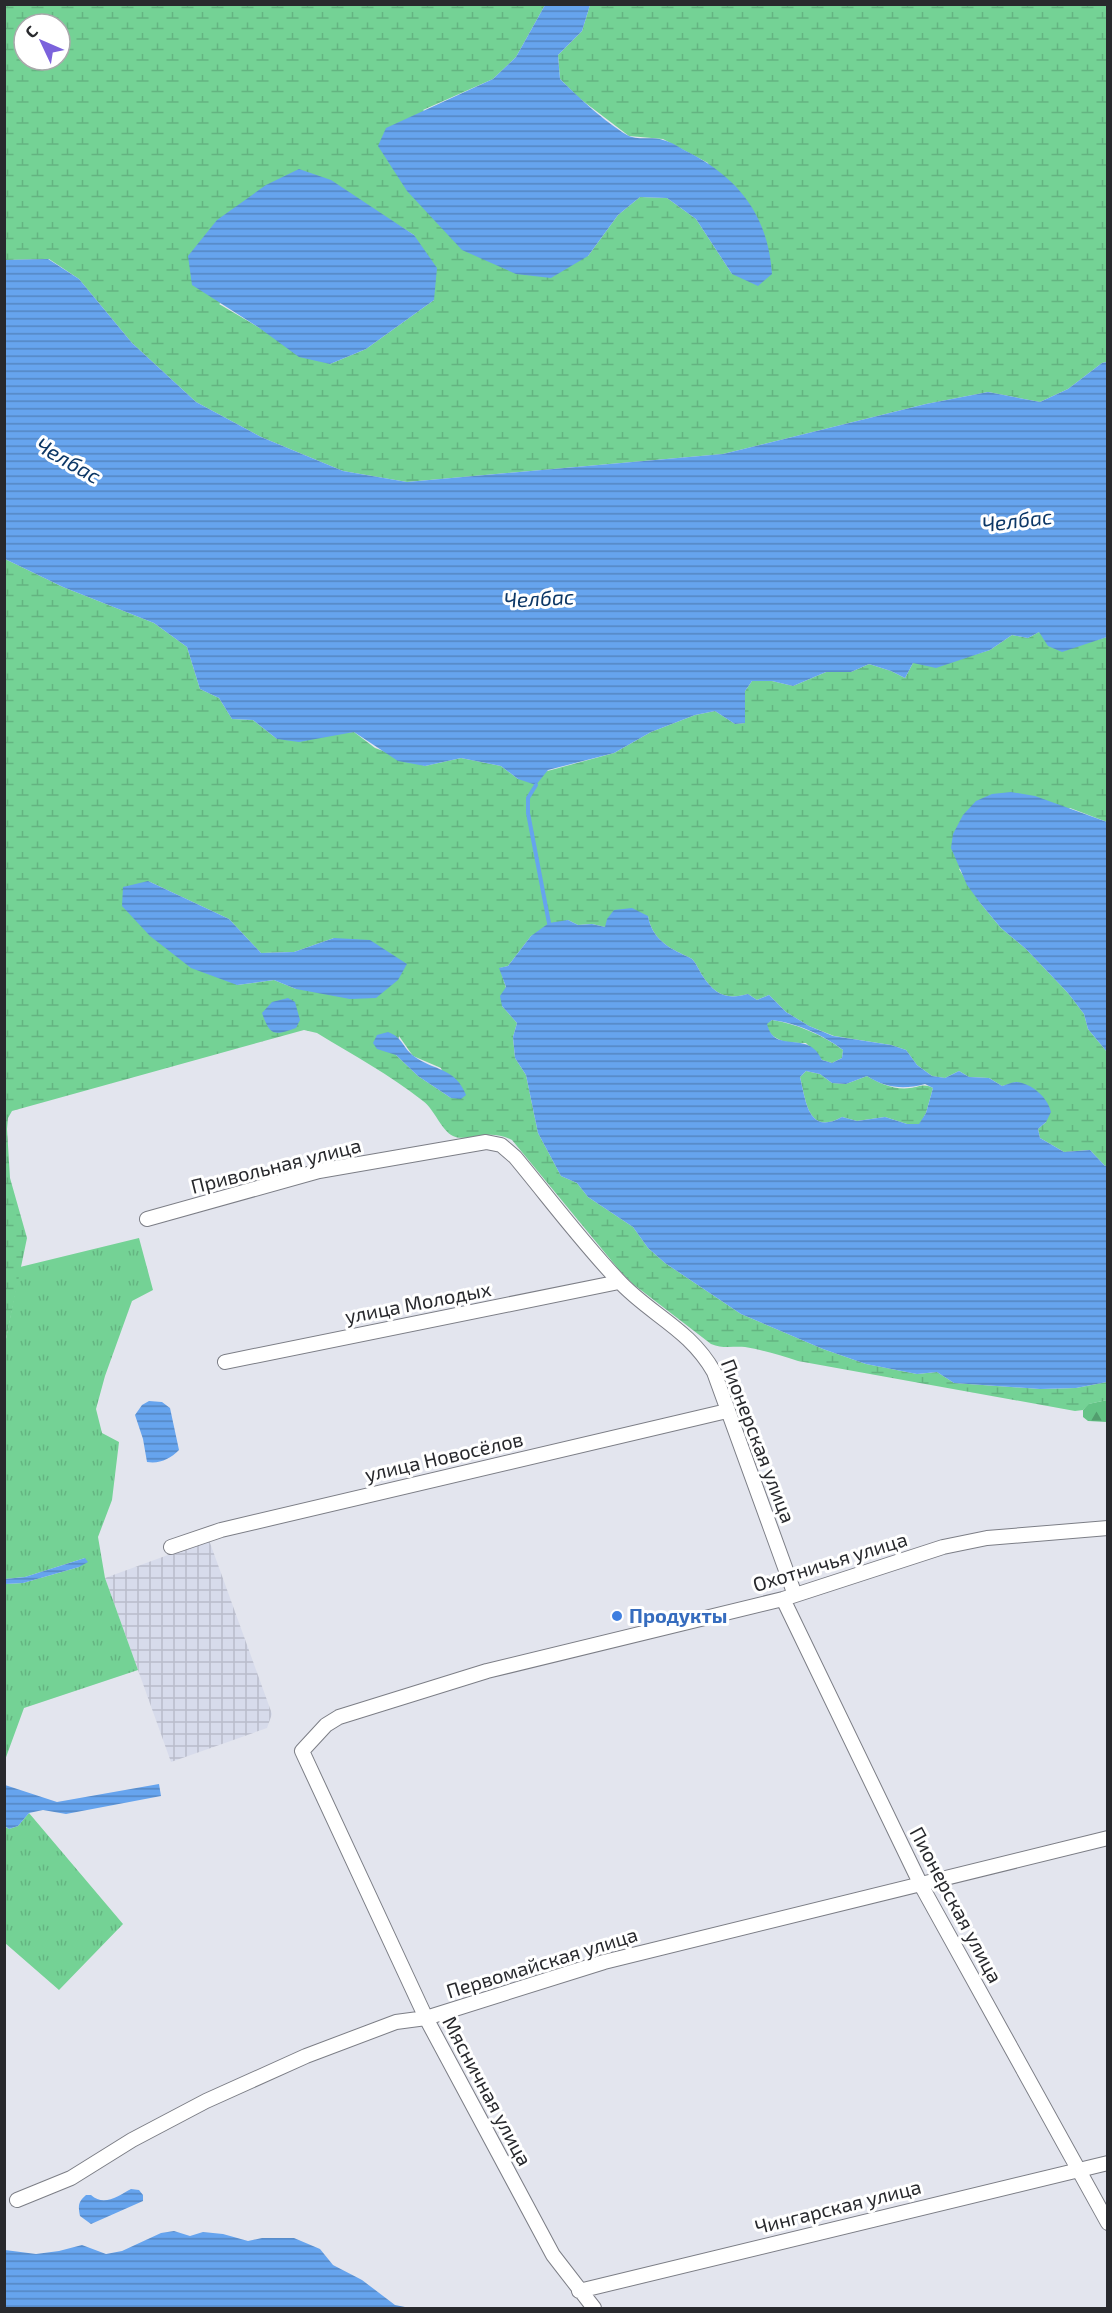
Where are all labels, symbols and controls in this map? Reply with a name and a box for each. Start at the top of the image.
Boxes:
north arrow [12,12,72,72]
text: С [21,21,41,41]
water label: Челбас [32,431,106,488]
water label: Челбас [980,503,1053,536]
water label: Челбас [503,583,575,612]
street label: Привольная улица [188,1132,364,1199]
street label: улица Молодых [343,1276,493,1329]
street label: Пионерская улица [716,1355,801,1526]
street label: улица Новосёлов [362,1426,526,1487]
street label: Охотничья улица [750,1526,910,1597]
place label: Продукты [629,1603,727,1627]
marker: Продукты [610,1609,624,1623]
street label: Пионерская улица [905,1822,1008,1987]
street label: Первомайская улица [443,1921,641,2004]
street label: Мясничная улица [437,2012,537,2170]
street label: Чингарская улица [752,2174,924,2239]

